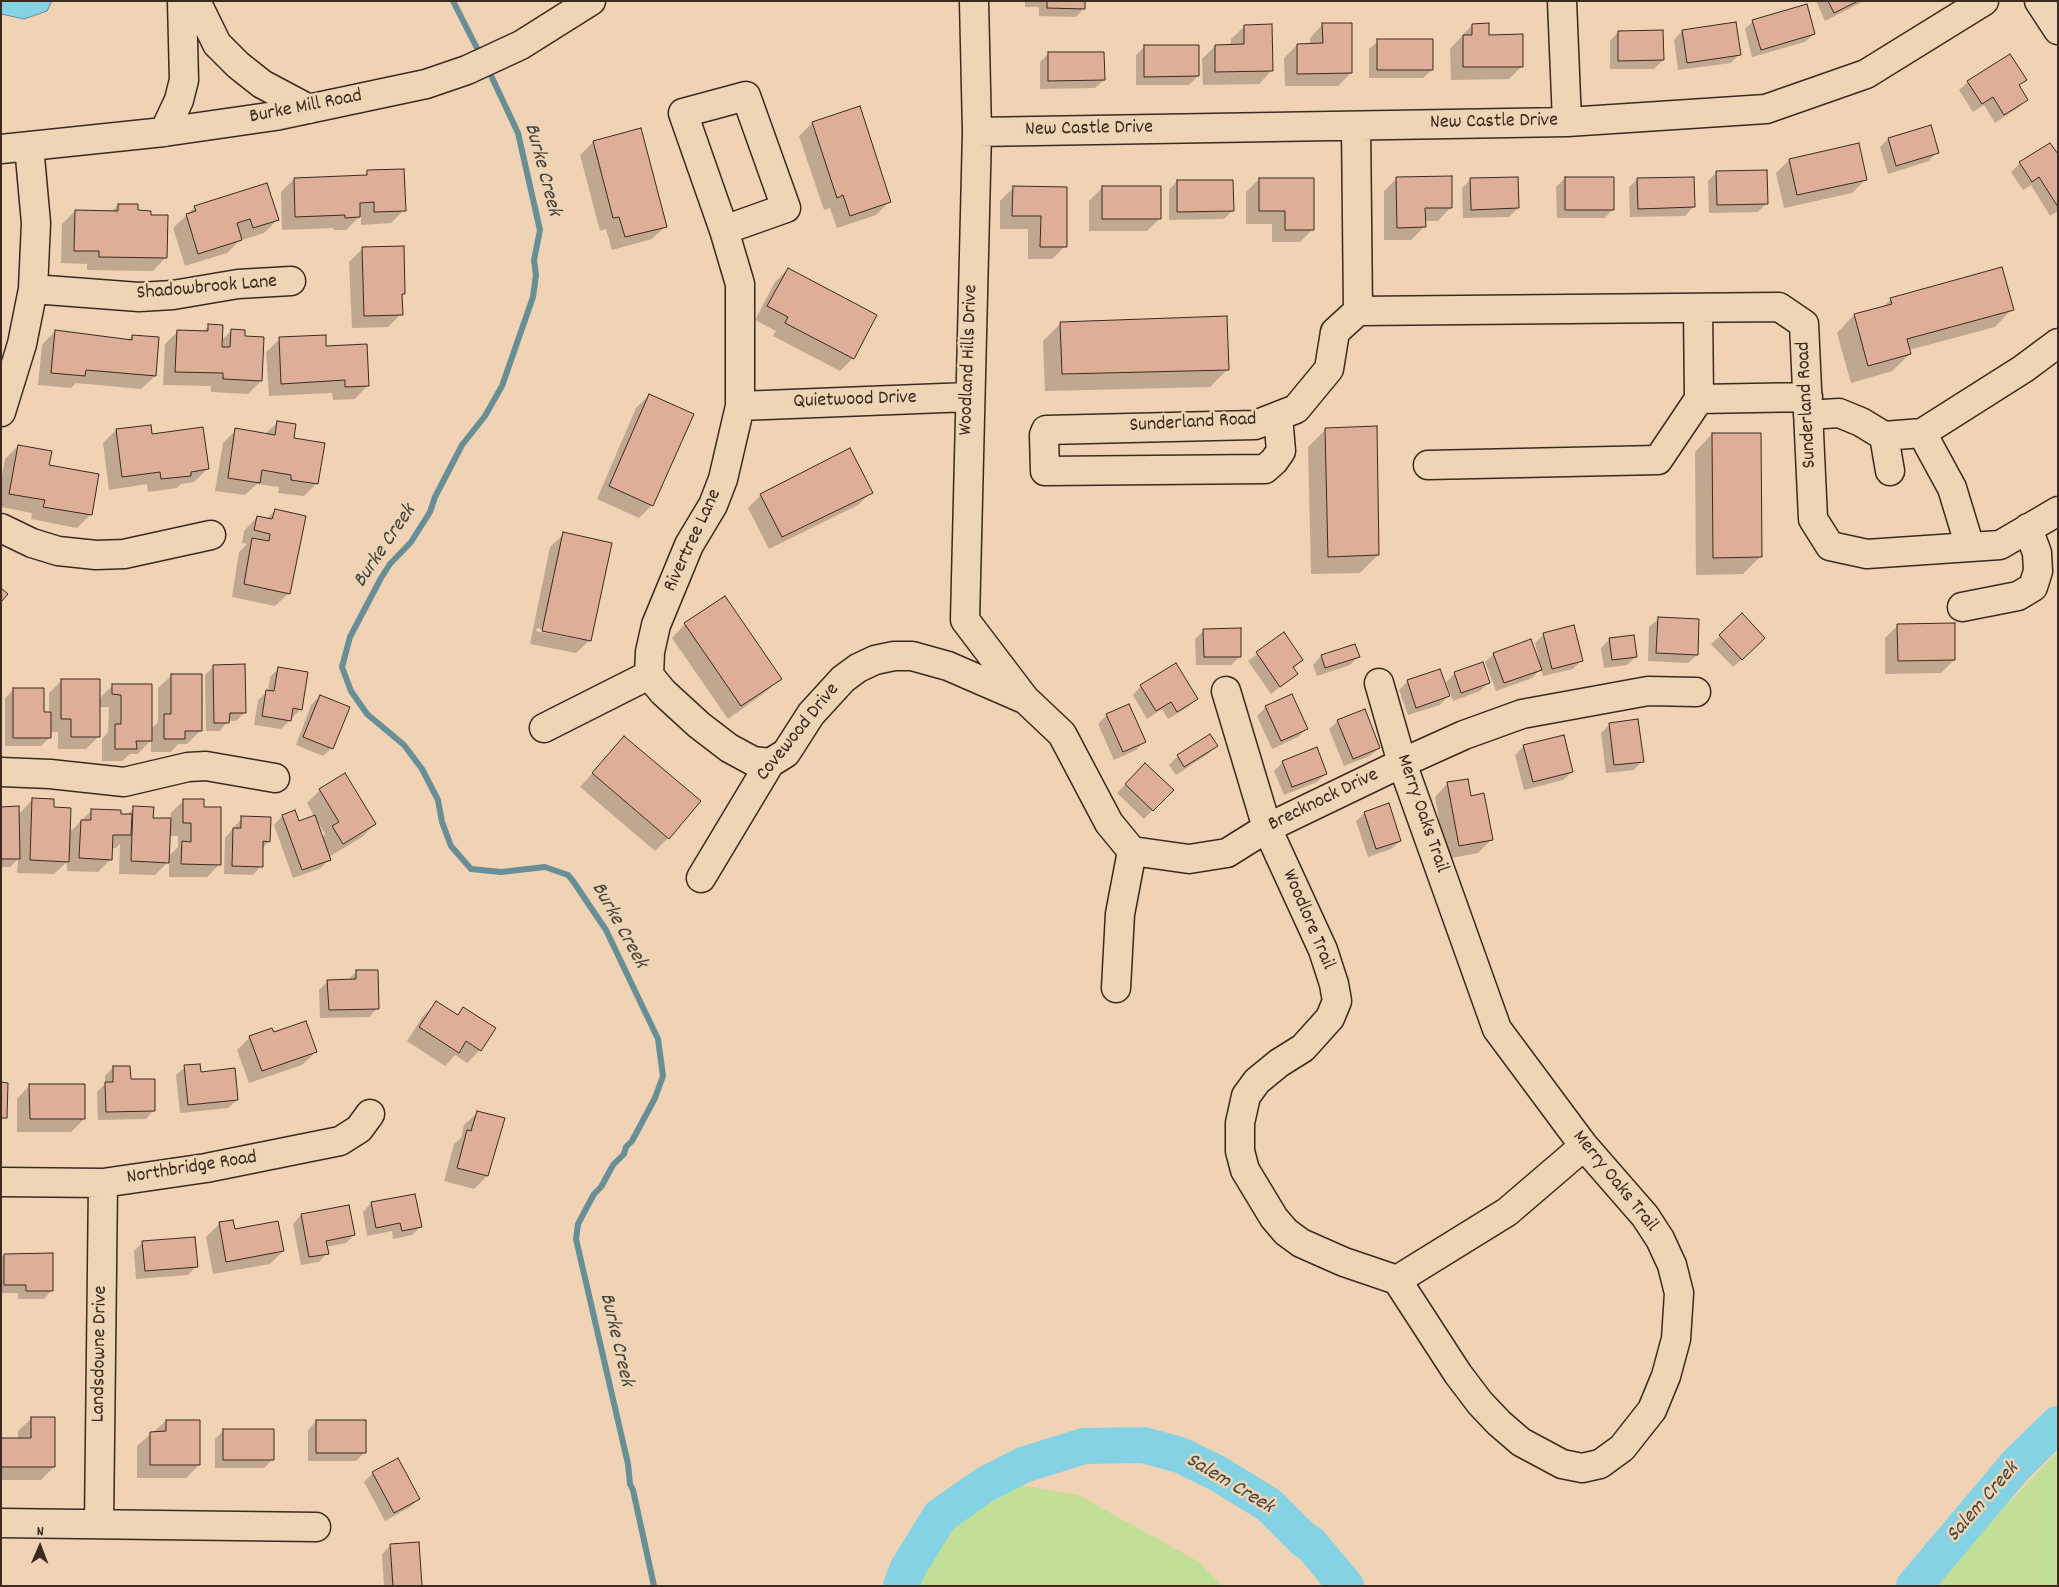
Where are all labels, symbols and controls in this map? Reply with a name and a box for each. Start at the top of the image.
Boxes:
street label: Burke Mill Road [248,85,364,131]
street label: New Castle Drive [1430,110,1558,136]
street label: New Castle Drive [1025,117,1153,143]
water label: Burke Creek [517,121,565,219]
street label: Shadowbrook Lane [136,271,278,307]
street label: Woodland Hills Drive [955,284,985,436]
street label: Sunderland Road [1793,341,1823,469]
street label: Quietwood Drive [793,387,917,415]
street label: Sunderland Road [1129,409,1257,439]
street label: Rivertree Lane [660,486,728,596]
water label: Burke Creek [349,501,423,593]
street label: Covewood Drive [752,679,846,787]
street label: Merry Oaks Trail [1390,752,1452,876]
street label: Brecknock Drive [1265,764,1383,838]
street label: Woodlore Trail [1275,866,1339,974]
water label: Burke Creek [584,878,652,974]
street label: Merry Oaks Trail [1566,1127,1662,1237]
street label: Northbridge Road [125,1147,259,1191]
street label: Landsdowne Drive [88,1285,114,1423]
water label: Burke Creek [592,1291,638,1389]
water label: Salem Creek [1181,1449,1277,1521]
water label: Salem Creek [1942,1458,2026,1548]
north arrow [15,1522,65,1572]
text: N [37,1522,44,1542]

